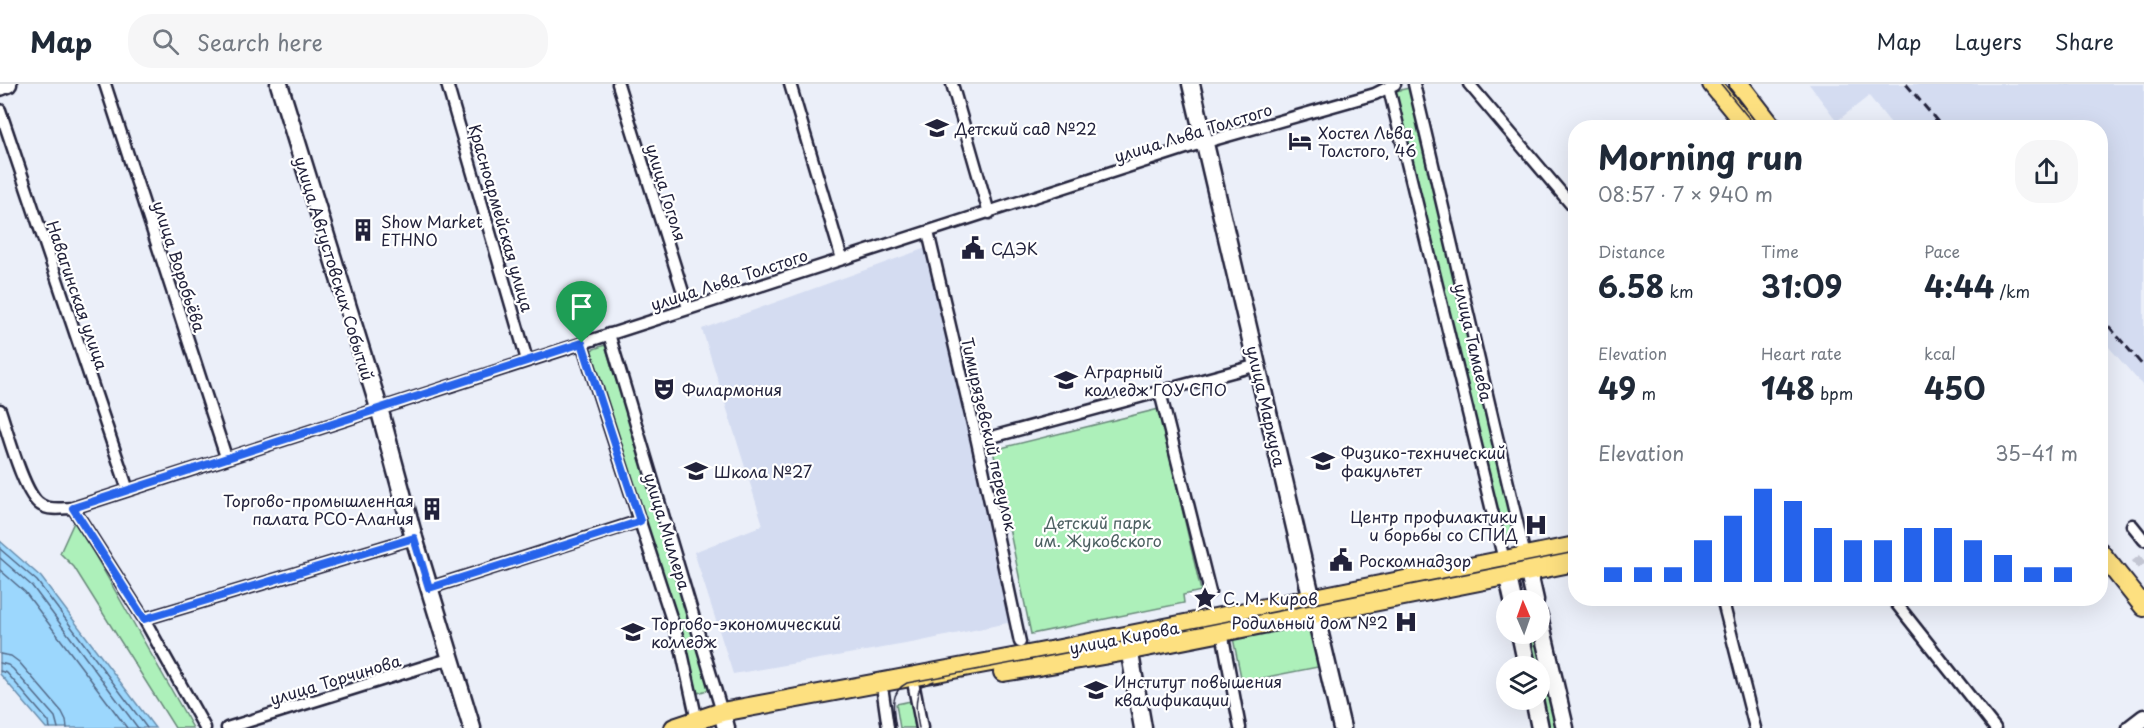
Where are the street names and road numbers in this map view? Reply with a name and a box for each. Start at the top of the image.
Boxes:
street label: улица Льва Толстого [1111,97,1275,167]
street label: Красноармейская улица [464,121,540,315]
street label: улица Гоголя [641,140,693,244]
street label: улица Августовских Событий [289,153,381,383]
street label: улица Воробьёва [147,197,213,335]
street label: Навагинская улица [41,217,115,373]
street label: улица Льва Толстого [647,242,811,316]
street label: улица Тамаева [1449,281,1499,403]
street label: Тимирязевский переулок [956,335,1024,533]
street label: улица Маркуса [1241,343,1293,469]
street label: улица Миллера [639,469,697,593]
street label: улица Кирова [1067,615,1181,659]
street label: улица Торчинова [267,648,403,710]

